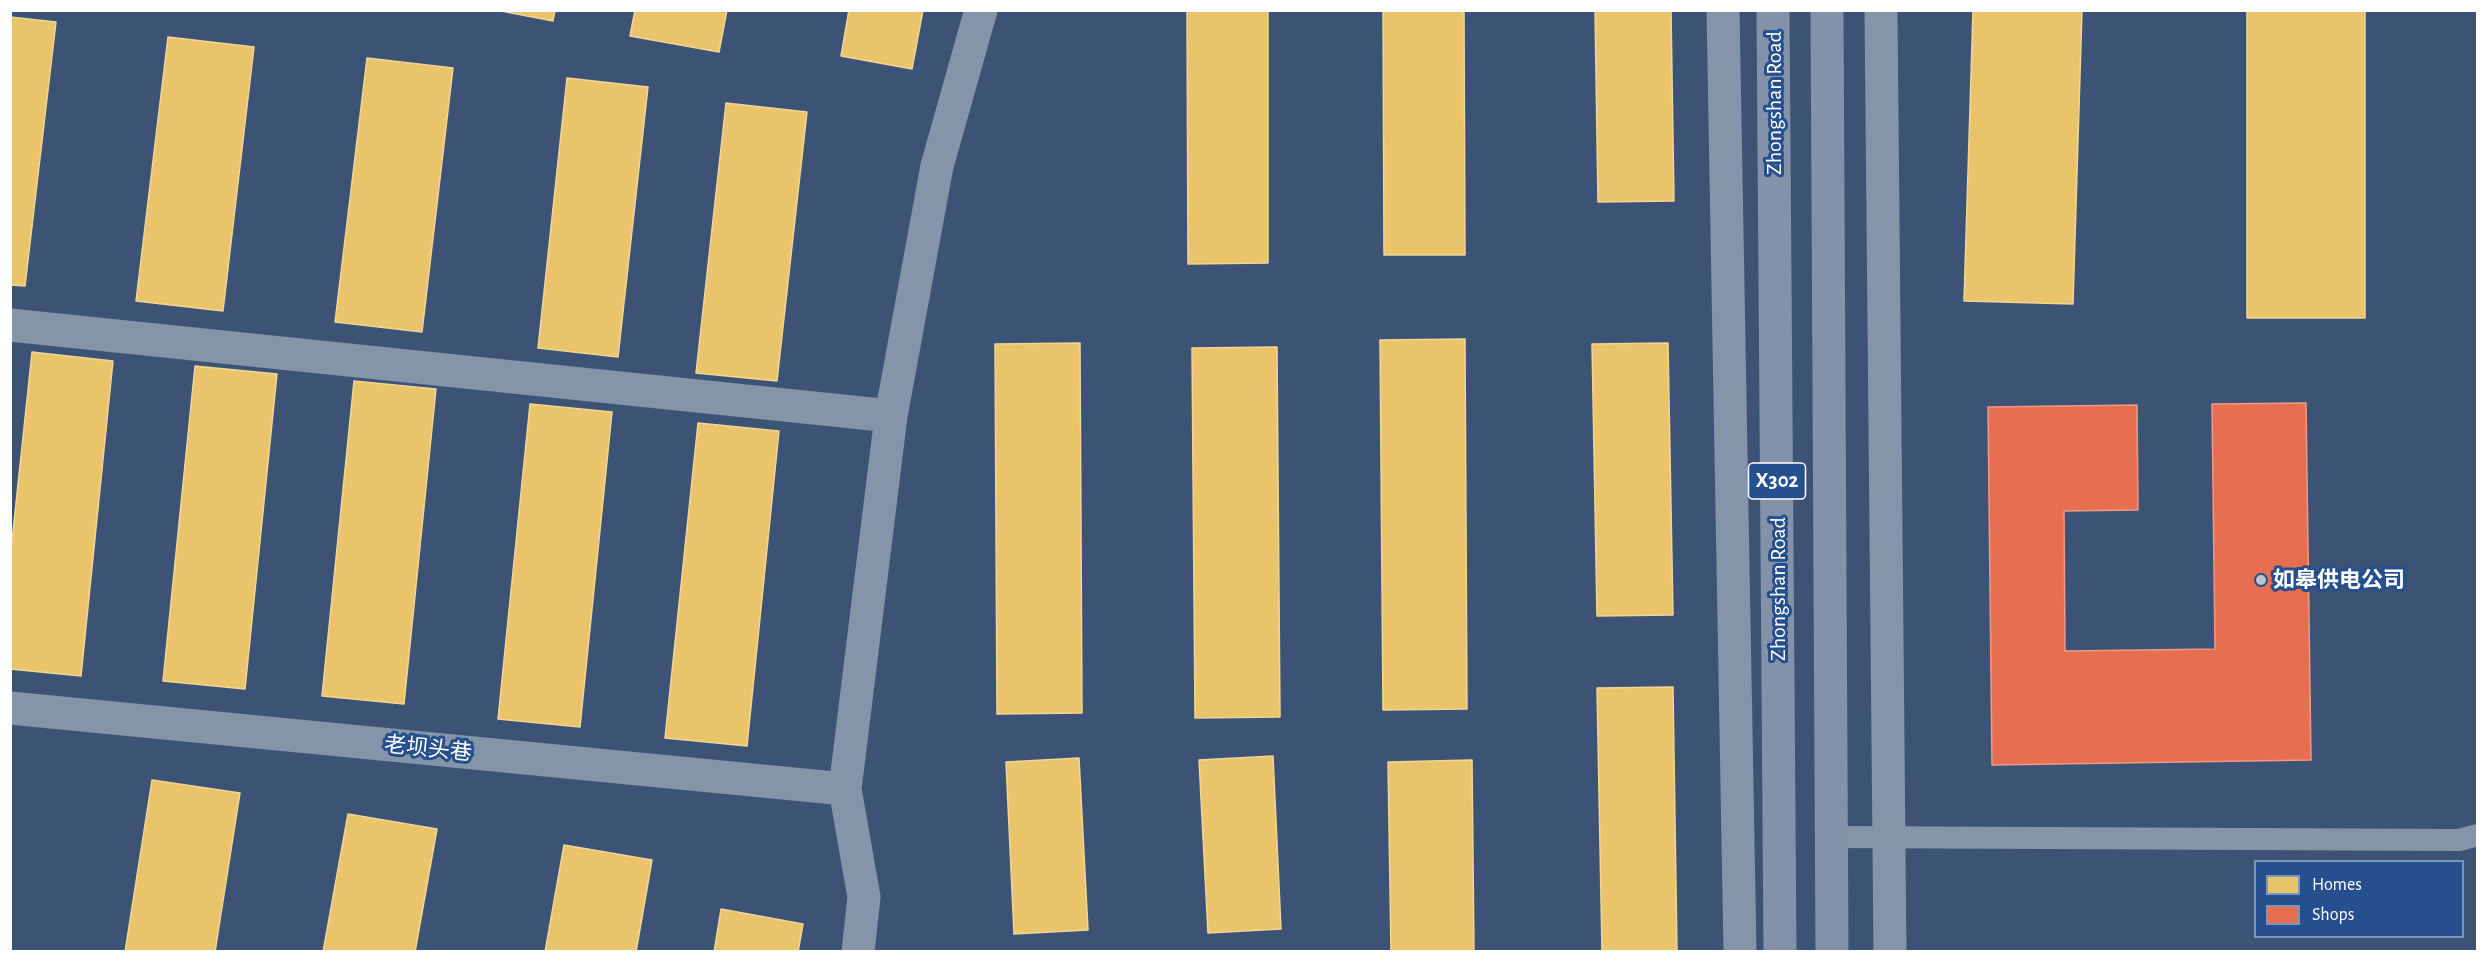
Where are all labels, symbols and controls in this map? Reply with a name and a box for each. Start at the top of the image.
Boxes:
street label: Zhongshan Road [1761,31,1787,175]
road number: X302 [1748,463,1806,499]
street label: Zhongshan Road [1765,517,1791,661]
place label: 如皋供电公司 [2273,567,2405,593]
marker: 如皋供电公司 [2254,573,2268,587]
street label: 老坝头巷 [383,731,473,767]
legend [2254,860,2464,938]
text: Homes [2312,876,2362,894]
text: Shops [2312,906,2354,924]

